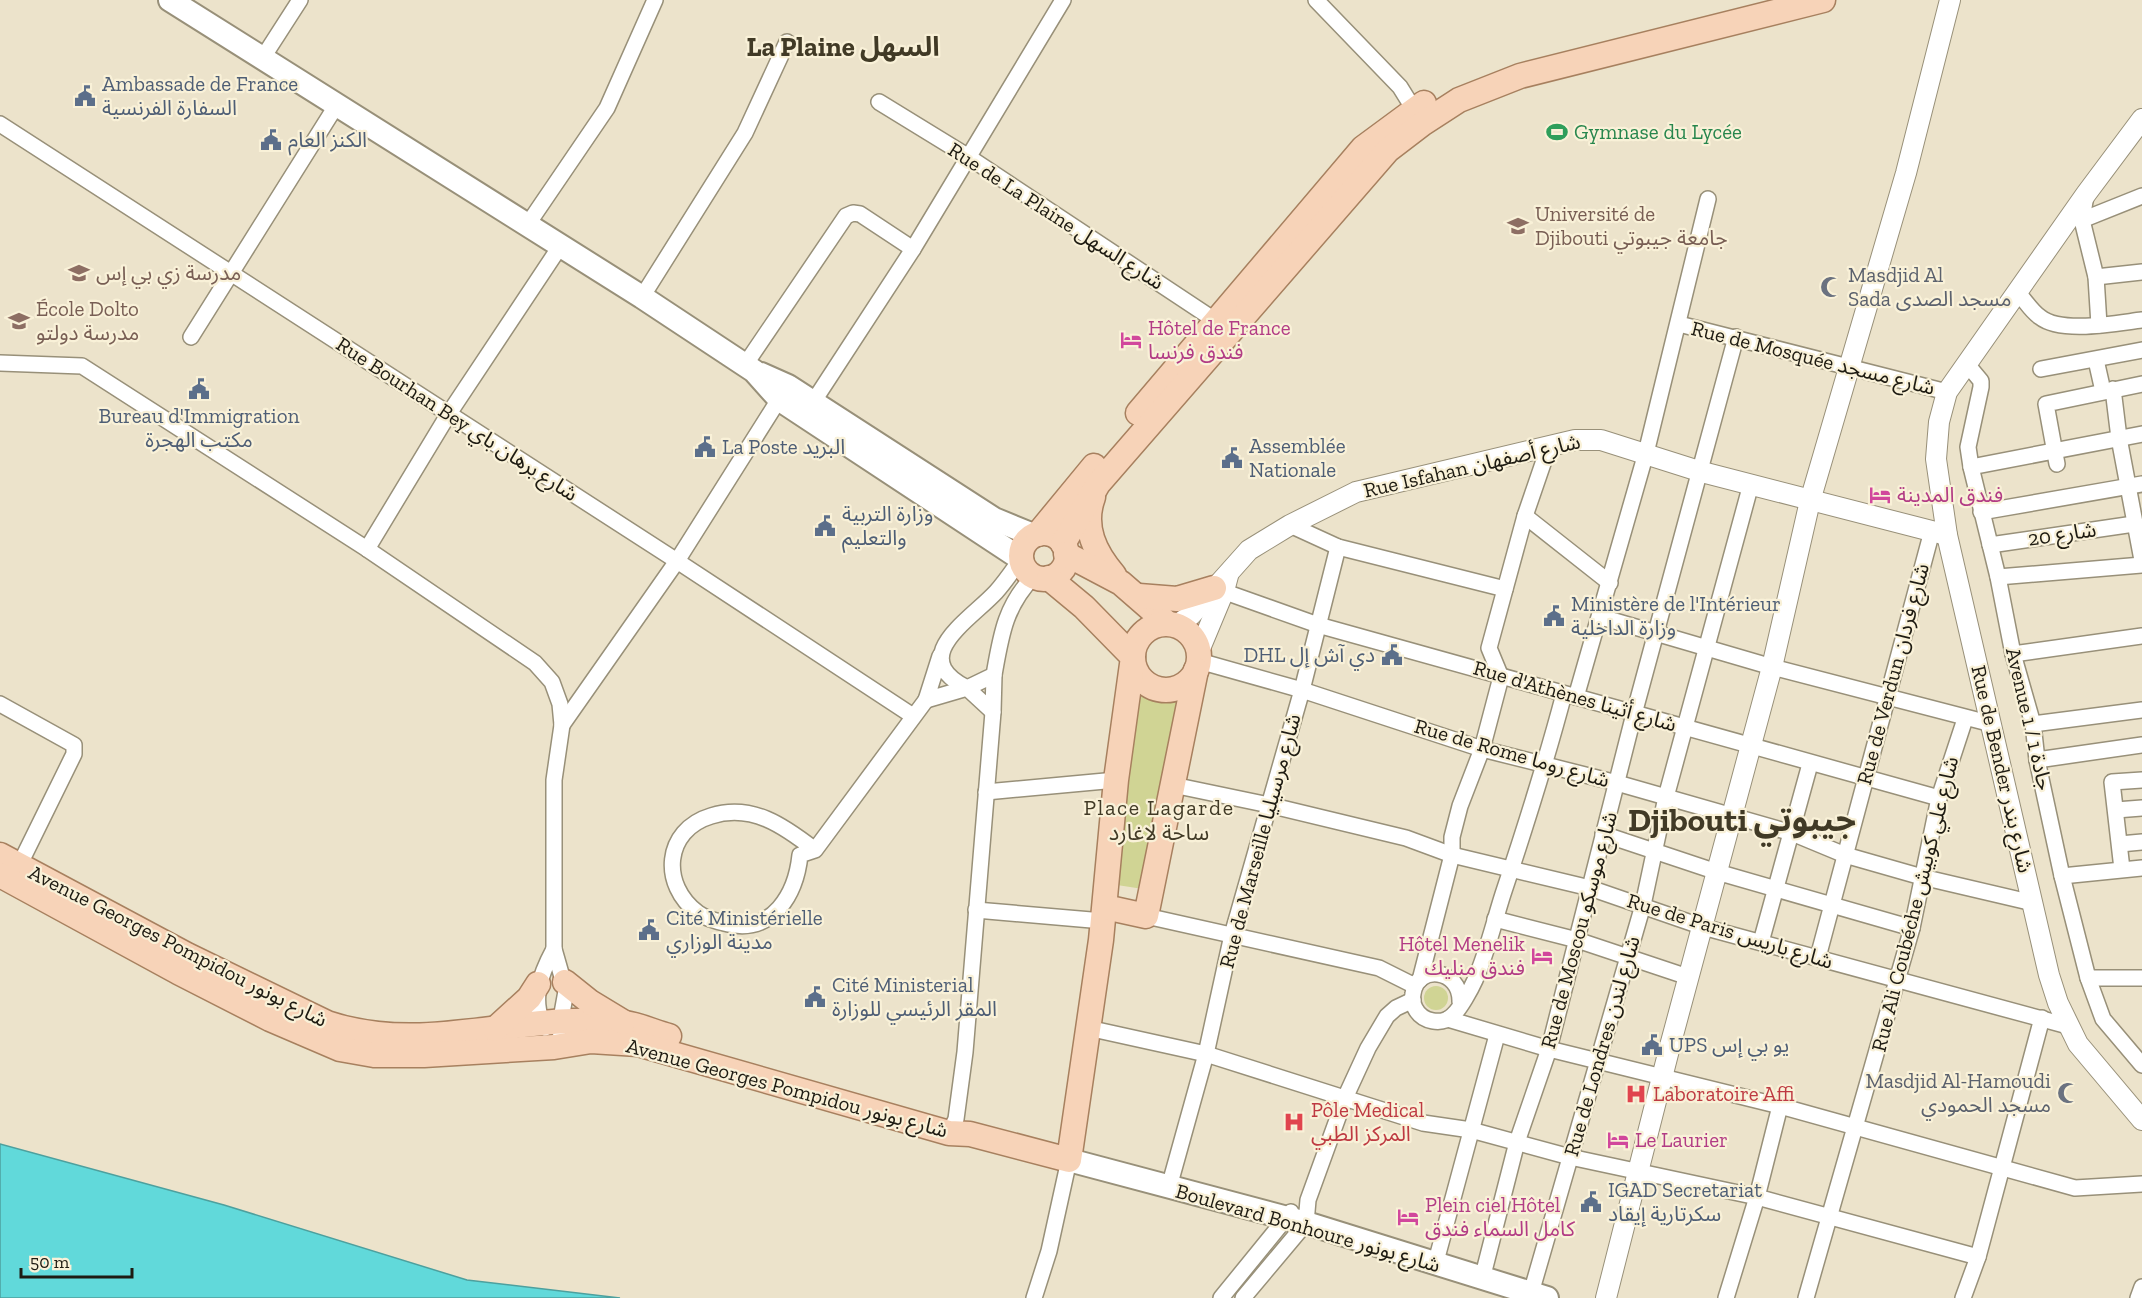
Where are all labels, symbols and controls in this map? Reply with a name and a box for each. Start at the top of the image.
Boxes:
district label: La Plaine السهل [746,31,940,63]
place label: Ambassade de France السفارة الفرنسية [102,71,298,120]
public building icon: Ambassade de France السفارة الفرنسية [73,84,97,108]
place label: Gymnase du Lycée [1574,119,1742,144]
sports icon: Gymnase du Lycée [1545,120,1569,144]
place label: الكنز العام [288,127,367,156]
public building icon: الكنز العام [259,128,283,152]
street label: Rue de La Plaine شارع السهل [942,136,1169,297]
place label: Université de Djibouti جامعة جيبوتي [1535,201,1728,254]
school or university icon: Université de Djibouti جامعة جيبوتي [1506,214,1530,238]
place label: مدرسة زي بي إس [96,260,241,289]
school or university icon: مدرسة زي بي إس [67,261,91,285]
place label: Masdjid Al Sada مسجد الصدى [1848,262,2012,311]
mosque icon: Masdjid Al Sada مسجد الصدى [1819,275,1843,299]
place label: École Dolto مدرسة دولتو [36,296,139,345]
school or university icon: École Dolto مدرسة دولتو [7,309,31,333]
place label: Hôtel de France فندق فرنسا [1148,315,1291,364]
street label: Rue de Mosquée شارع مسجد [1688,315,1938,403]
hotel icon: Hôtel de France فندق فرنسا [1119,328,1143,352]
street label: Rue Bourhan Bey شارع برهان باي [330,331,583,509]
public building icon: Bureau d'Immigration مكتب الهجرة [187,377,211,401]
place label: Bureau d'Immigration مكتب الهجرة [98,403,300,452]
street label: Rue Isfahan شارع أصفهان [1361,428,1583,506]
place label: Assemblée Nationale [1249,433,1346,482]
place label: La Poste البريد [722,434,845,459]
public building icon: La Poste البريد [693,435,717,459]
public building icon: Assemblée Nationale [1220,446,1244,470]
place label: فندق المدينة [1897,482,2003,507]
hotel icon: فندق المدينة [1868,483,1892,507]
place label: وزارة التربية والتعليم [842,501,933,553]
public building icon: وزارة التربية والتعليم [813,514,837,538]
street label: شارع 20 [2026,516,2098,554]
street label: Rue de Verdun شارع فردان [1851,561,1937,788]
place label: Ministère de l'Intérieur وزارة الداخلية [1571,591,1781,640]
public building icon: Ministère de l'Intérieur وزارة الداخلية [1542,604,1566,628]
place label: DHL دي آش إل [1244,642,1375,671]
public building icon: DHL دي آش إل [1380,643,1404,667]
street label: Avenue 1 / جادة 1 [2001,645,2058,793]
street label: Rue d'Athènes شارع أثينا [1470,655,1680,739]
street label: Rue de Bender شارع بندر [1964,663,2039,876]
street label: Rue de Marseille شارع مرسيليا [1213,711,1308,972]
street label: Rue de Rome شارع روما [1411,713,1613,795]
street label: Rue Ali Coubéche شارع علي كوبيش [1866,754,1967,1055]
district label: Place Lagarde ساحة لاغارد [1083,794,1235,846]
district label: Djibouti جيبوتي [1628,800,1856,847]
street label: Rue de Moscou شارع موسكو [1535,809,1625,1052]
street label: Avenue Georges Pompidou شارع بونور [23,859,332,1035]
street label: Rue de Paris شارع باريس [1623,887,1836,977]
place label: Cité Ministérielle مدينة الوزاري [666,905,823,958]
public building icon: Cité Ministérielle مدينة الوزاري [637,918,661,942]
place label: Hôtel Menelik فندق منليك [1399,931,1525,980]
street label: Rue de Londres شارع لندن [1558,933,1648,1160]
hotel icon: Hôtel Menelik فندق منليك [1530,944,1554,968]
place label: Cité Ministerial المقر الرئيسي للوزارة [832,972,997,1025]
public building icon: Cité Ministerial المقر الرئيسي للوزارة [803,985,827,1009]
street label: Avenue Georges Pompidou شارع بونور [623,1032,951,1145]
place label: UPS يو بي إس [1669,1032,1789,1061]
public building icon: UPS يو بي إس [1640,1033,1664,1057]
place label: Masdjid Al-Hamoudi مسجد الحمودي [1865,1068,2051,1121]
place label: Laboratoire Affi [1653,1081,1795,1106]
mosque icon: Masdjid Al-Hamoudi مسجد الحمودي [2056,1081,2080,1105]
hospital icon: Laboratoire Affi [1624,1082,1648,1106]
place label: Pôle Medical المركز الطبي [1311,1097,1425,1150]
hospital icon: Pôle Medical المركز الطبي [1282,1110,1306,1134]
place label: Le Laurier [1635,1127,1728,1152]
hotel icon: Le Laurier [1606,1128,1630,1152]
place label: IGAD Secretariat سكرتارية إيقاد [1608,1177,1762,1227]
street label: Boulevard Bonhoure شارع بونور [1172,1178,1443,1280]
public building icon: IGAD Secretariat سكرتارية إيقاد [1579,1190,1603,1214]
place label: Plein ciel Hôtel كامل السماء فندق [1425,1192,1575,1241]
hotel icon: Plein ciel Hôtel كامل السماء فندق [1396,1205,1420,1229]
scale bar [21,1241,132,1279]
text: 50 m [30,1251,70,1273]

